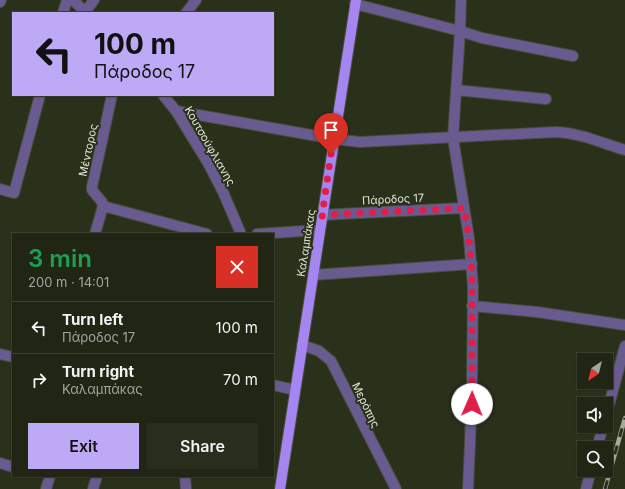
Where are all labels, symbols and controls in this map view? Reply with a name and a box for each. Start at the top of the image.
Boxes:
text: 100 m [94,27,176,61]
icon: left [28,28,80,80]
text: Πάροδος 17 [94,61,195,82]
street label: Κουτσούφλιανης [182,104,238,188]
pin [314,113,348,154]
icon: arrive [320,119,342,141]
street label: Μέντορος [76,122,100,178]
street label: Πάροδος 17 [362,190,424,208]
street label: Καλαμπάκας [294,208,318,278]
text: 3 min [28,244,92,273]
button: close [216,246,258,288]
text: 200 m · 14:01 [28,274,109,290]
text: Turn left [62,310,123,329]
icon: left [28,317,50,339]
text: 100 m [216,318,258,337]
text: Πάροδος 17 [62,329,135,345]
north arrow [577,353,613,389]
map controls [577,353,613,477]
text: Turn right [62,362,134,381]
icon: right [28,369,50,391]
text: 70 m [223,370,258,389]
street label: Μερόπης [349,380,383,430]
text: Καλαμπάκας [62,381,143,397]
position arrow [451,383,493,425]
button: sound [577,397,613,433]
button: Exit [28,423,139,469]
button: Share [147,423,258,469]
button: search [577,441,613,477]

